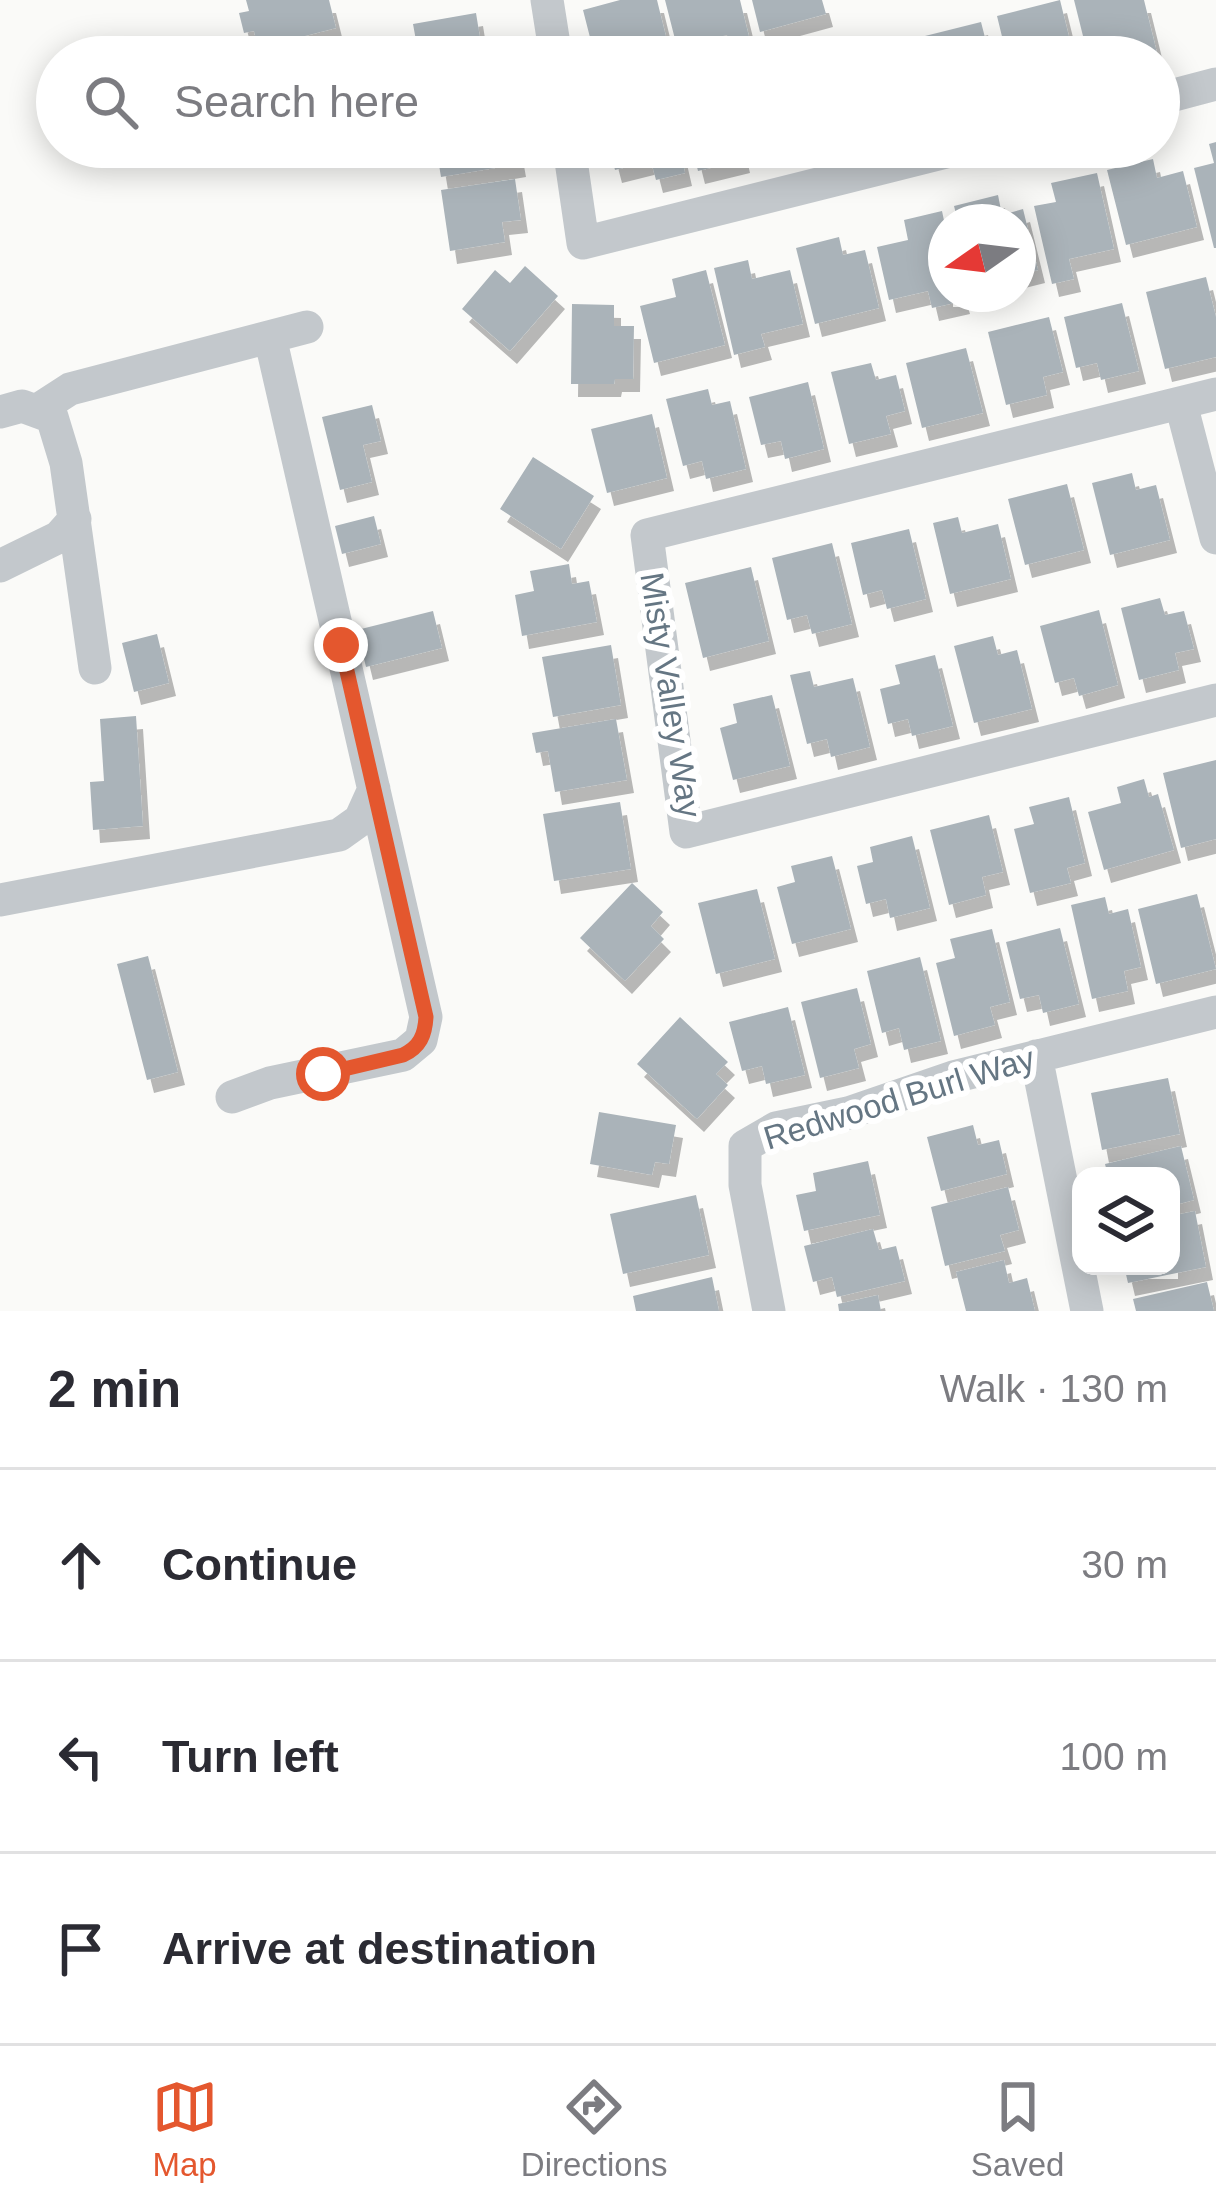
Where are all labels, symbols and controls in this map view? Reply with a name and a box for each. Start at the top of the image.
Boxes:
search box [36,36,1180,168]
icon: search [78,69,144,135]
text: Search here [174,76,419,127]
north arrow [928,204,1036,312]
street label: Misty Valley Way [633,570,709,821]
route end [314,618,368,672]
street label: Redwood Burl Way [759,1039,1039,1157]
route start [296,1047,350,1101]
map controls [1072,1167,1180,1275]
button: layers [1072,1167,1180,1275]
text: 2 min [48,1361,181,1418]
text: Walk · 130 m [940,1367,1168,1410]
icon: ahead [48,1532,114,1598]
text: Continue [162,1539,357,1590]
text: 30 m [1081,1543,1168,1586]
icon: left [48,1724,114,1790]
text: Turn left [162,1731,339,1782]
text: 100 m [1060,1735,1168,1778]
icon: arrive [48,1916,114,1982]
text: Arrive at destination [162,1923,597,1974]
tab: Map [152,2074,218,2184]
tab: Directions [521,2074,668,2184]
tab: Saved [971,2074,1064,2184]

